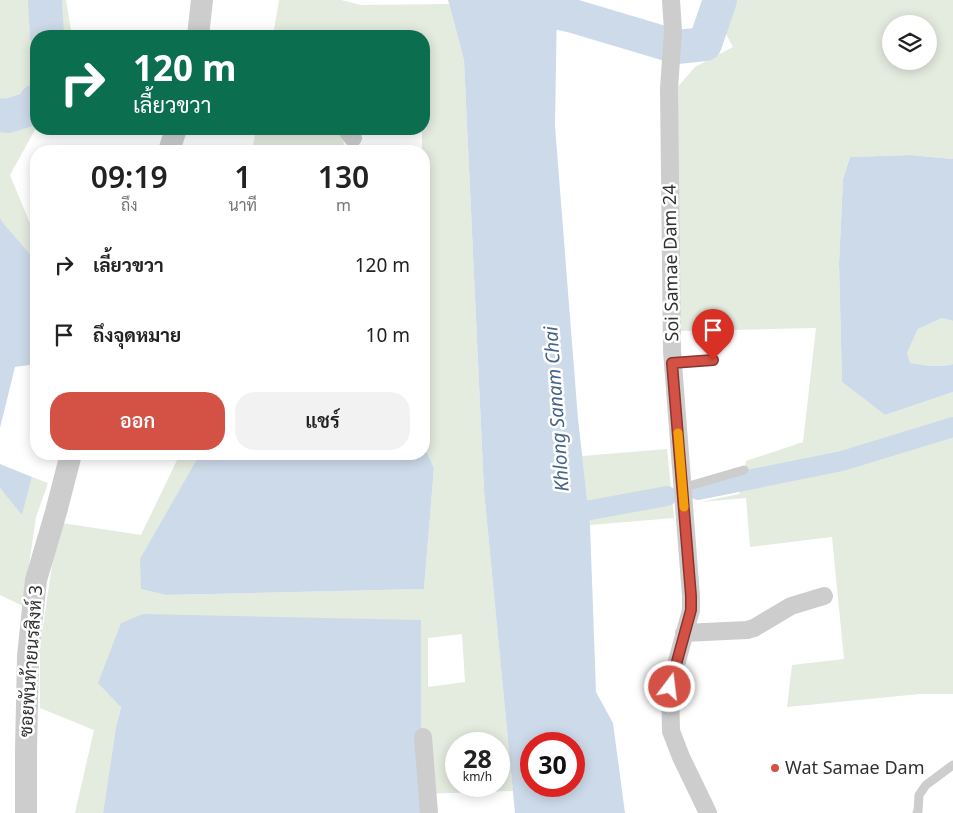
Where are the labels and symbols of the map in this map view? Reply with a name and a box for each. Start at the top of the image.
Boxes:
street label: Soi Samae Dam 24 [657,184,683,342]
pin [692,309,734,360]
water label: Khlong Sanam Chai [537,324,575,493]
street label: ซอยพันท้ายนรสิงห์ 3 [13,584,47,738]
position arrow [643,660,695,712]
speed limit sign: 30 [520,732,585,797]
place label: Wat Samae Dam [785,755,924,779]
marker: Wat Samae Dam [769,762,781,774]

